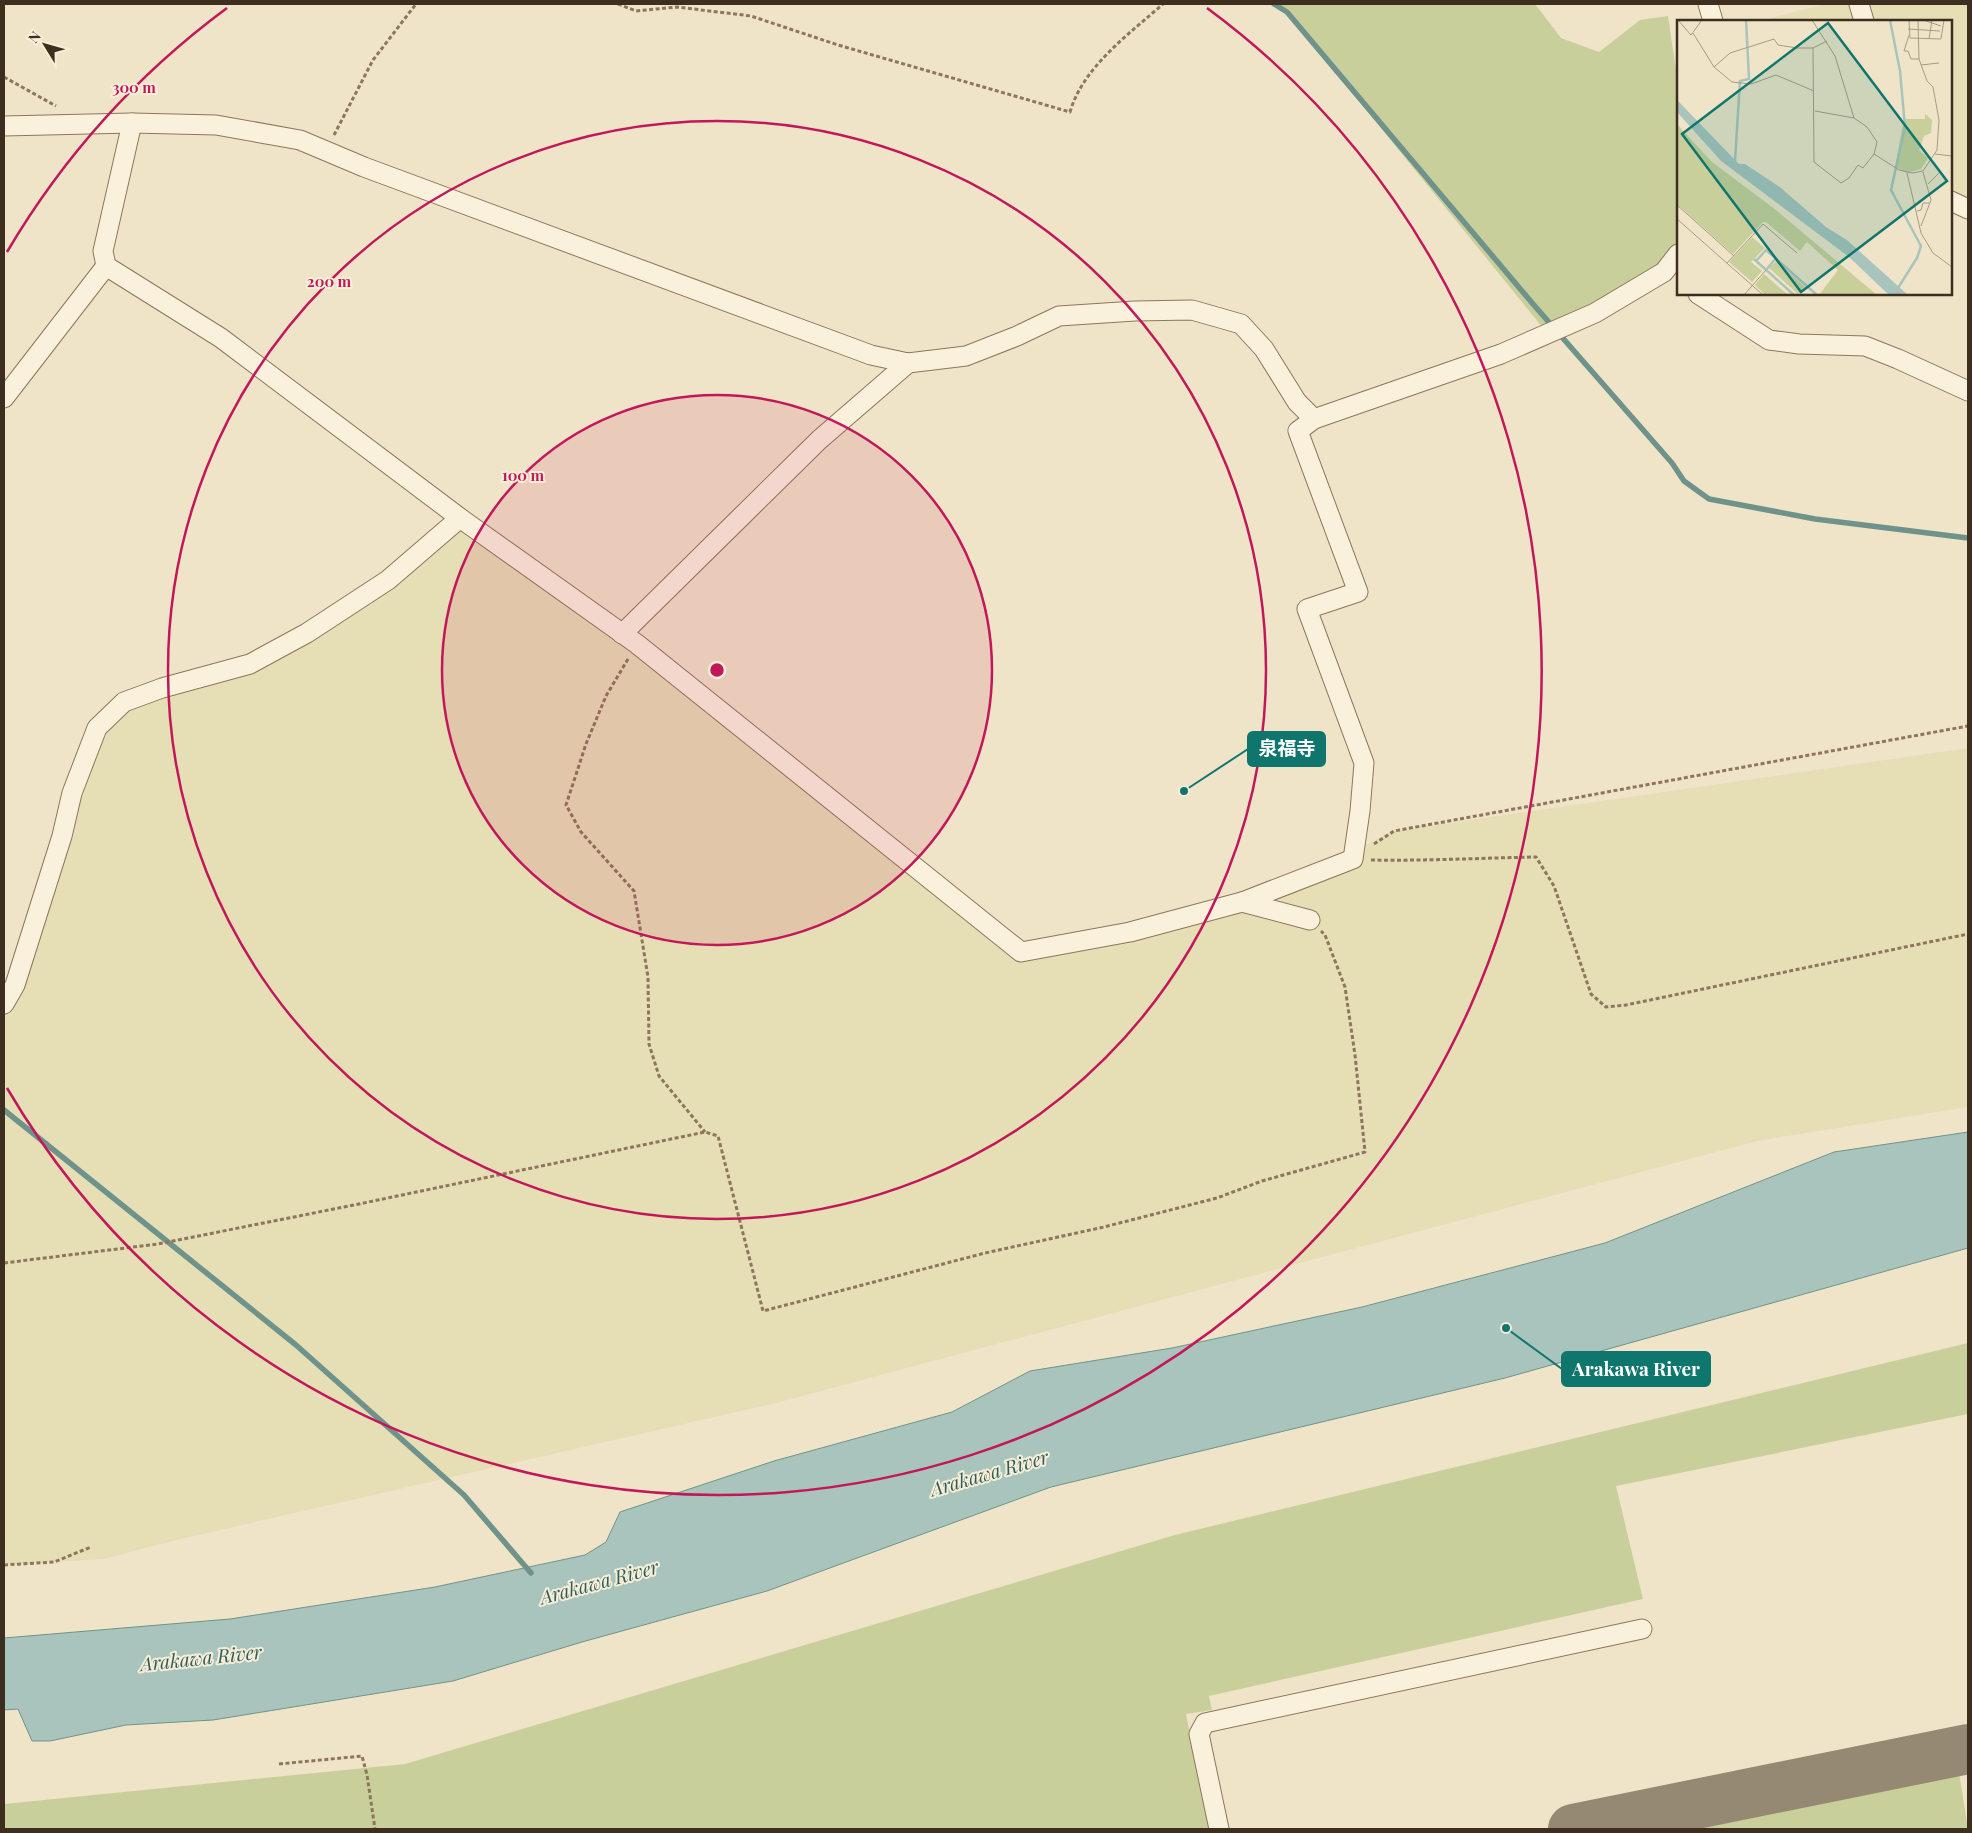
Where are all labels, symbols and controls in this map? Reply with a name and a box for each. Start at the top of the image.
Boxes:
north arrow [20,20,70,70]
inset map [1677,20,1952,295]
text: N [24,27,45,47]
text: 300 m [112,77,156,97]
text: 200 m [307,271,352,291]
text: 100 m [502,465,545,485]
centre of rings [708,661,726,679]
callout: 泉福寺 [1248,732,1325,766]
text: 泉福寺 [1258,734,1316,760]
callout: Arakawa River [1562,1352,1710,1386]
text: Arakawa River [1571,1355,1700,1381]
water label: Arakawa River [925,1442,1052,1502]
water label: Arakawa River [535,1552,662,1610]
water label: Arakawa River [137,1638,264,1677]

